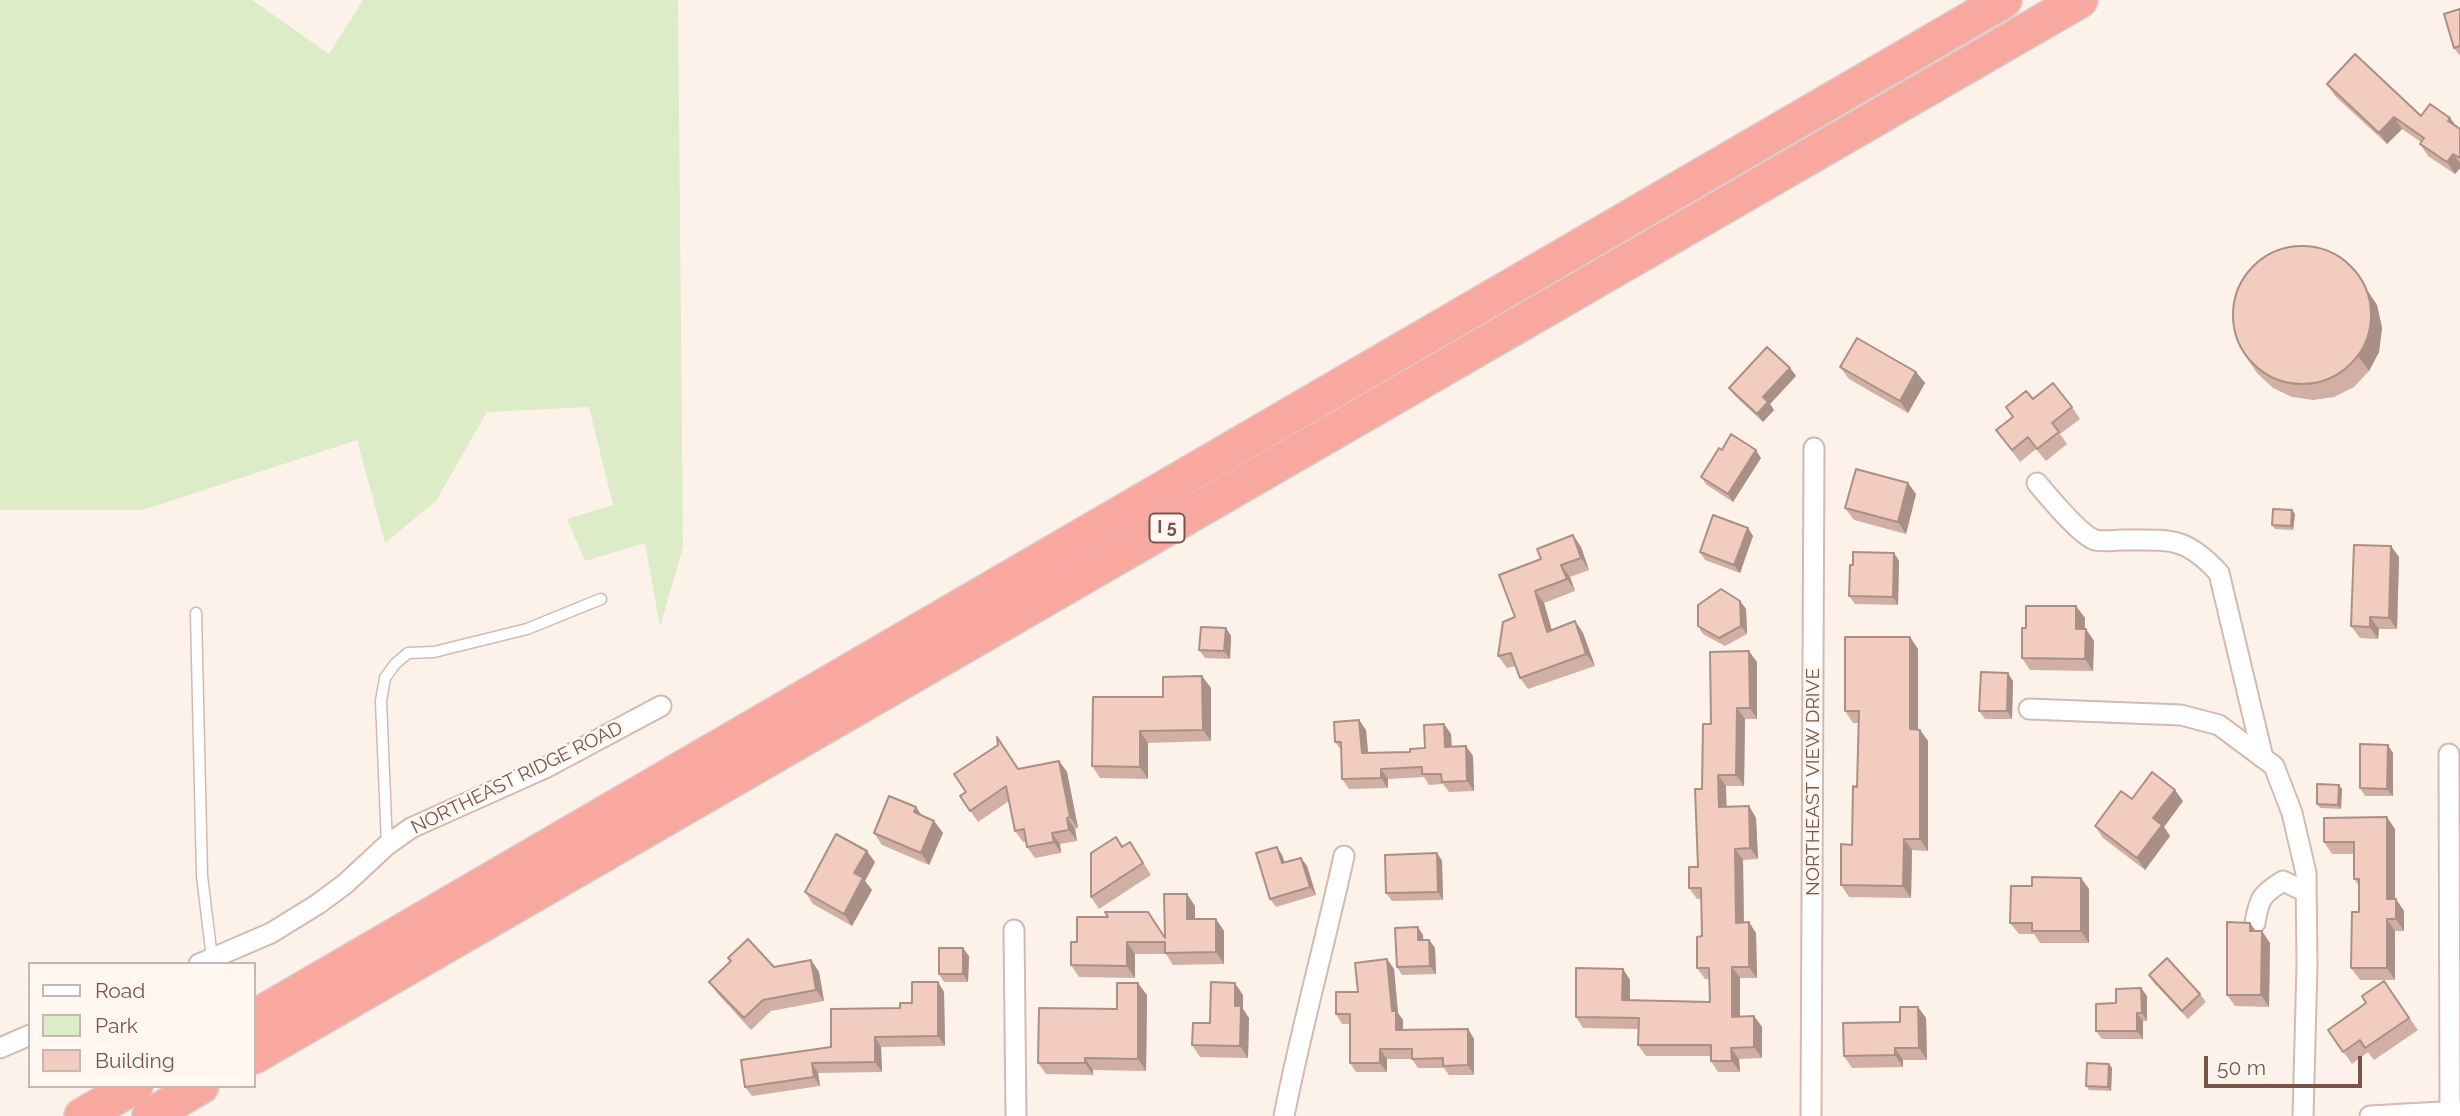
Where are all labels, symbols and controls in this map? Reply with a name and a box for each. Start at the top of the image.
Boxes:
road number: I 5 [1150,514,1184,542]
street label: NORTHEAST VIEW DRIVE [1802,668,1824,896]
street label: NORTHEAST RIDGE ROAD [408,717,626,839]
legend [28,962,256,1088]
text: Road [95,978,145,1003]
text: Park [95,1013,138,1038]
scale bar [2208,1042,2366,1086]
text: Building [95,1048,175,1073]
text: 50 m [2217,1055,2266,1080]

